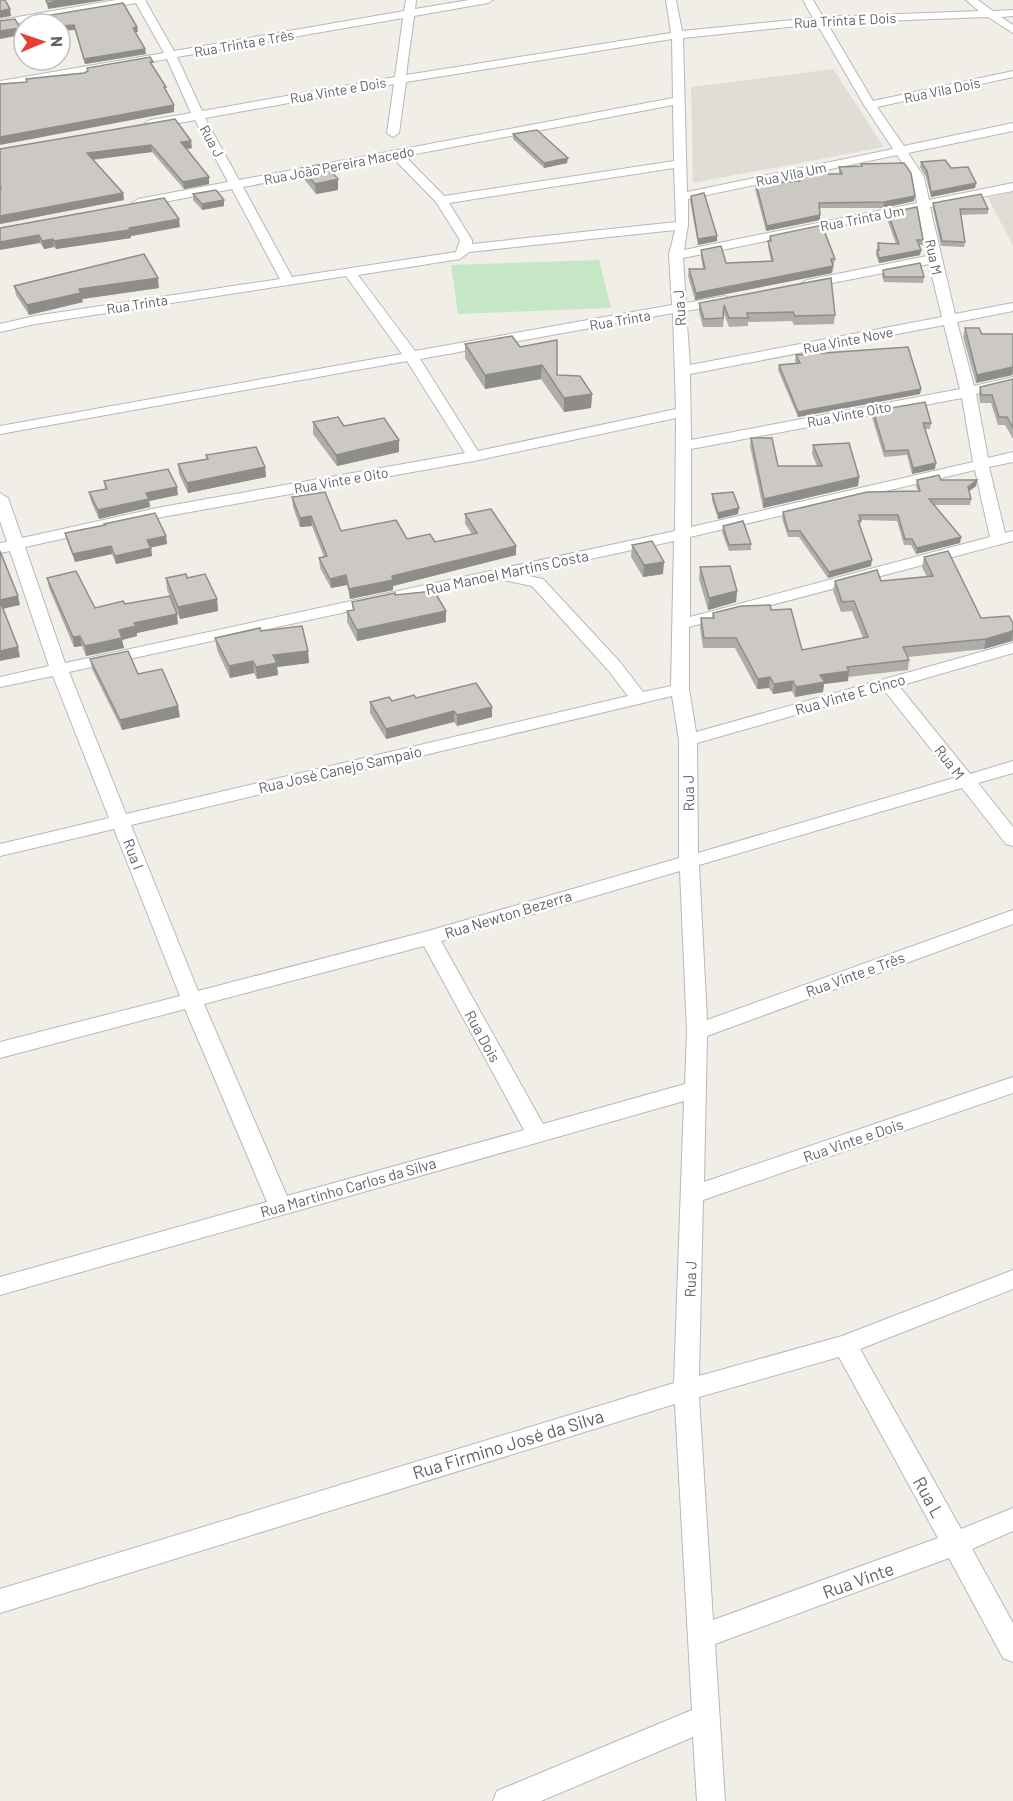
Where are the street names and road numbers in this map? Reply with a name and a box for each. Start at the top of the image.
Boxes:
street label: Rua Trinta E Dois [793,9,897,31]
street label: Rua Trinta e Três [193,26,296,60]
street label: Rua Vinte e Dois [289,73,388,107]
street label: Rua Vila Dois [902,74,982,106]
street label: Rua J [196,122,228,160]
street label: Rua João Pereira Macedo [262,142,416,188]
street label: Rua Vila Um [754,158,828,190]
street label: Rua Trinta Um [819,202,905,234]
street label: Rua M [922,238,946,276]
street label: Rua J [669,289,689,327]
street label: Rua Trinta [105,291,169,317]
street label: Rua Trinta [588,306,652,334]
street label: Rua Vinte Nove [802,323,894,357]
street label: Rua Vinte Oito [805,398,893,430]
street label: Rua Vinte e Oito [292,463,390,497]
street label: Rua Manoel Martins Costa [424,546,590,598]
street label: Rua Vinte E Cinco [793,670,907,718]
street label: Rua José Canejo Sampaio [257,741,423,797]
street label: Rua M [931,741,969,783]
street label: Rua J [679,775,697,811]
street label: Rua I [120,836,148,872]
street label: Rua Newton Bezerra [442,886,574,942]
street label: Rua Vinte e Três [803,948,907,1000]
street label: Rua Dois [461,1007,505,1065]
street label: Rua Vinte e Dois [801,1115,905,1165]
street label: Rua Martinho Carlos da Silva [258,1153,438,1221]
street label: Rua J [680,1260,700,1298]
street label: Rua Firmino José da Silva [410,1404,606,1484]
street label: Rua L [909,1473,949,1521]
street label: Rua Vinte [819,1557,897,1603]

